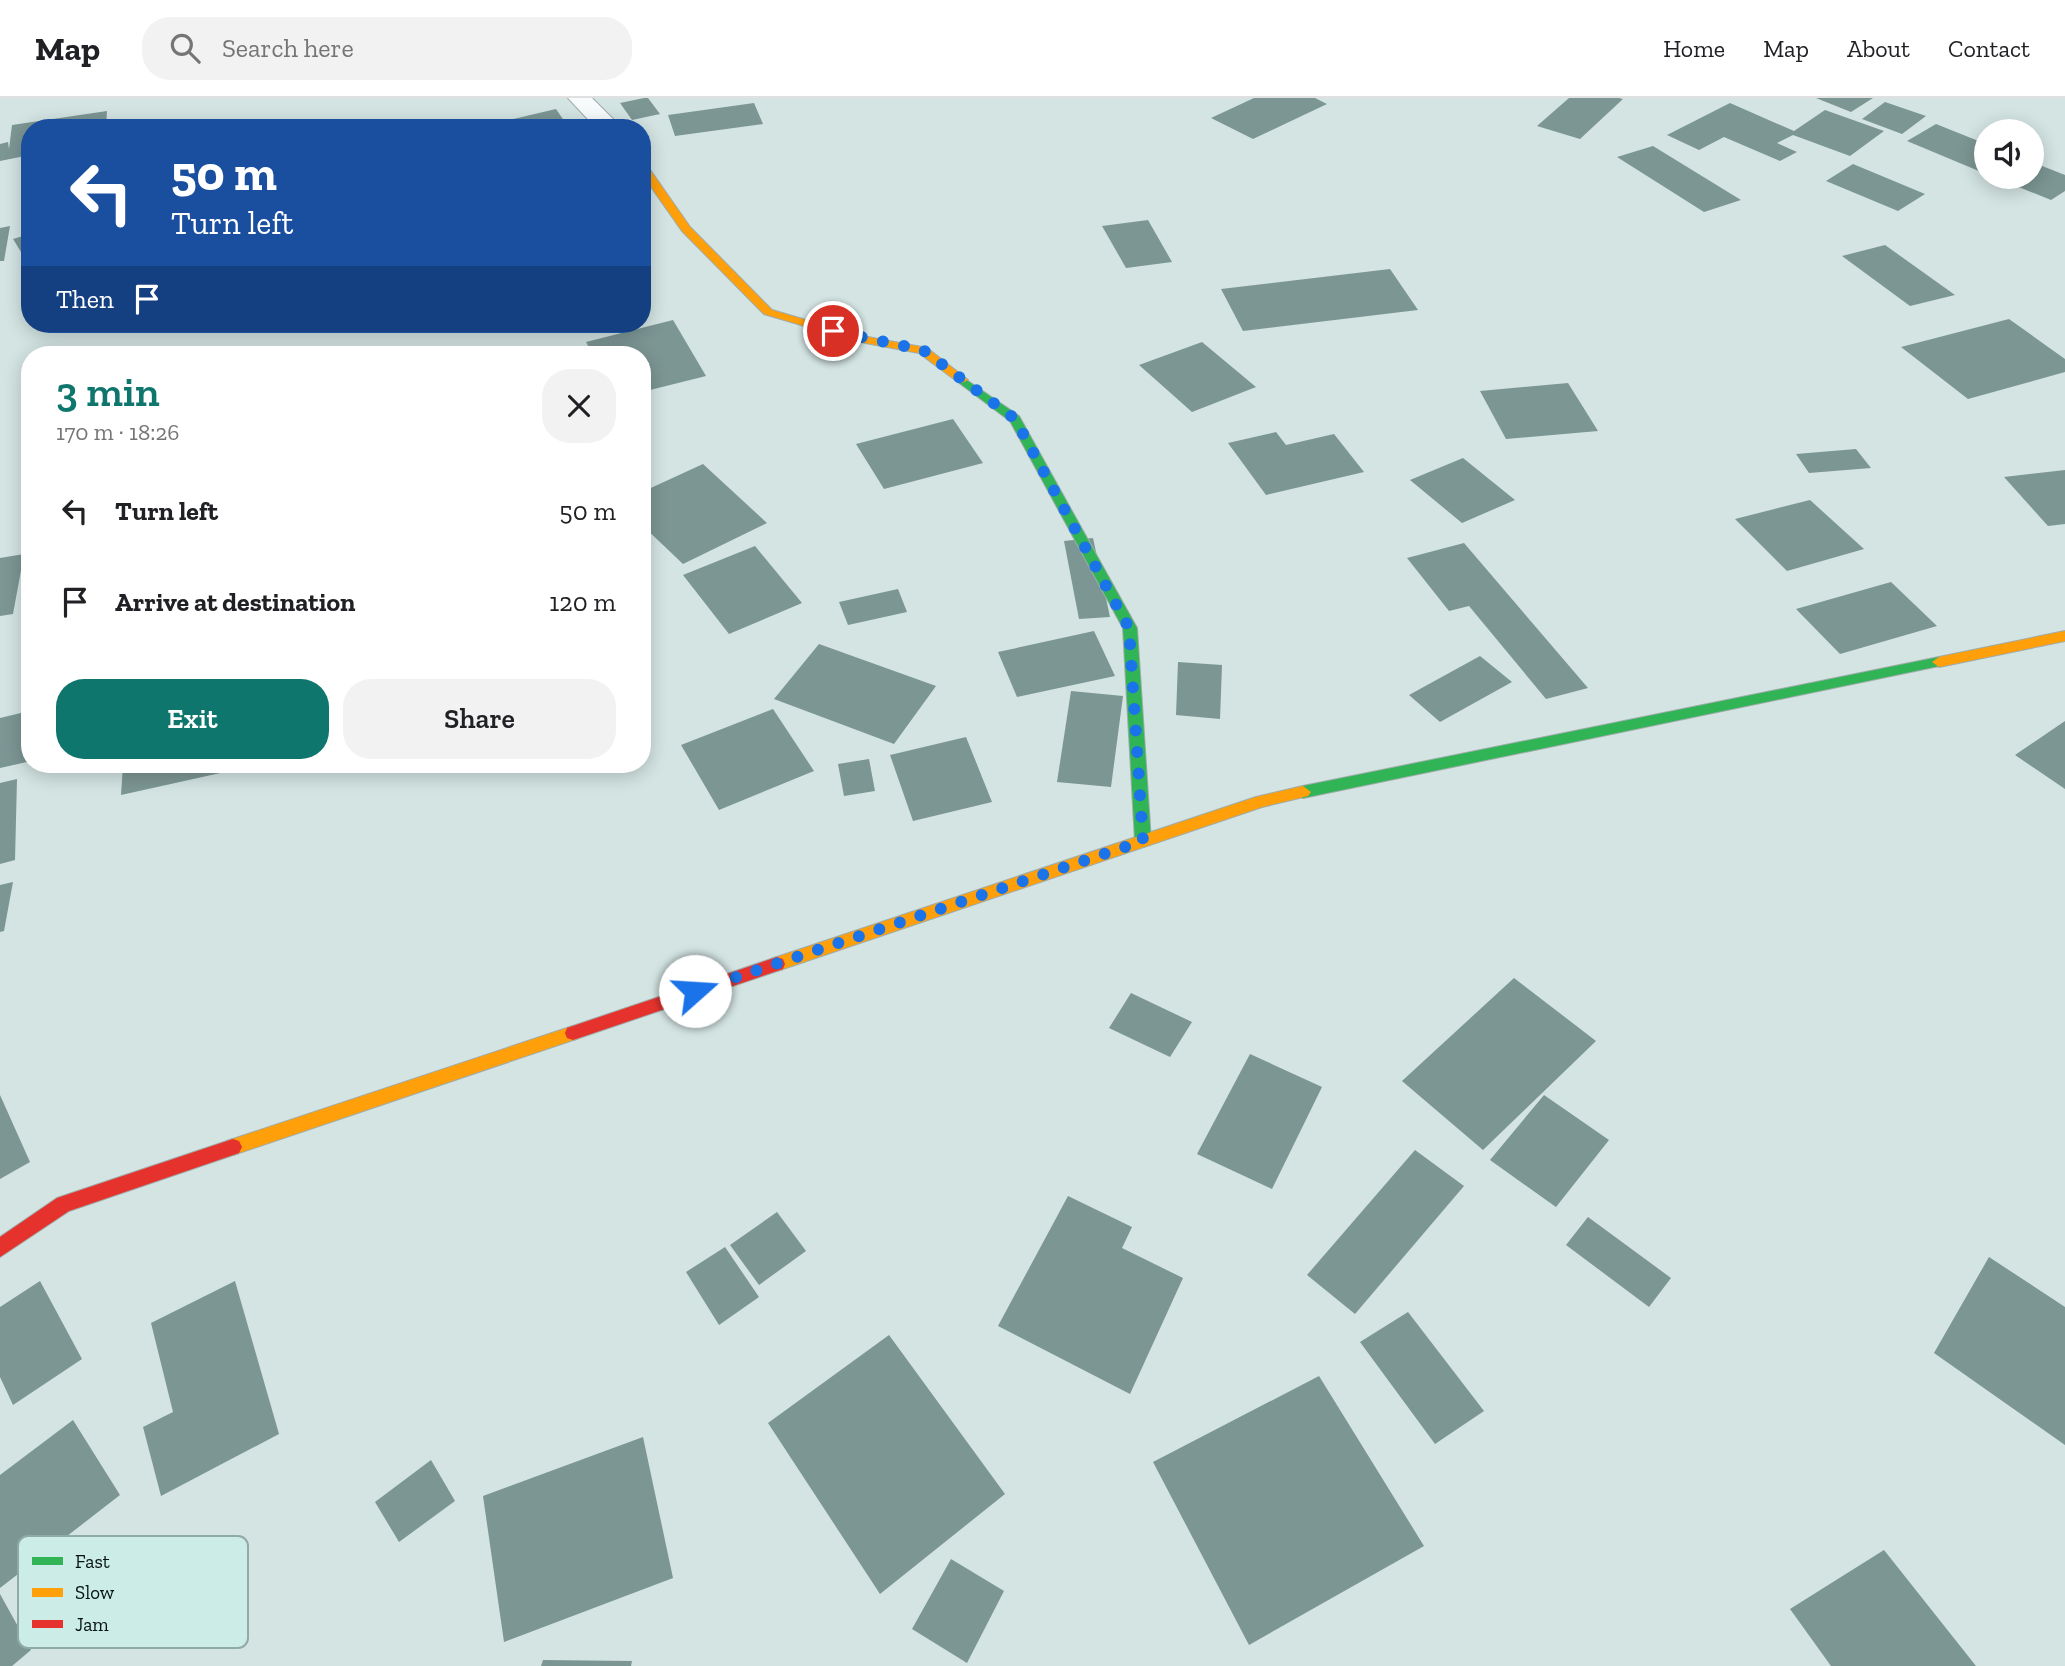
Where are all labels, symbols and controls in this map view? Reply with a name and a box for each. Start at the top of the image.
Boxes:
search box [142,17,632,80]
text: Map [35,29,100,68]
icon: search [166,29,204,67]
text: Search here [222,32,354,64]
text: Home [1663,34,1725,63]
text: Map [1763,34,1809,63]
text: About [1847,34,1910,63]
text: Contact [1948,34,2030,63]
map controls [1974,119,2044,189]
button: sound [1974,119,2044,189]
text: 50 m [171,144,277,203]
icon: left [56,147,147,238]
text: Turn left [171,204,293,242]
icon: arrive [128,280,166,318]
text: Then [56,283,114,315]
pin [803,301,863,361]
icon: arrive [814,312,852,350]
text: 3 min [56,366,160,417]
button: close [542,369,616,443]
text: 170 m · 18:26 [56,418,180,446]
icon: left [56,492,94,530]
text: Turn left [115,495,218,527]
text: 50 m [559,495,616,527]
icon: arrive [56,583,94,621]
text: Arrive at destination [115,586,355,618]
text: 120 m [549,586,616,618]
button: Exit [56,679,329,759]
button: Share [343,679,616,759]
position arrow [658,954,732,1028]
legend [18,1536,248,1648]
text: Fast [75,1550,110,1573]
text: Slow [75,1581,115,1604]
text: Jam [75,1613,109,1636]

